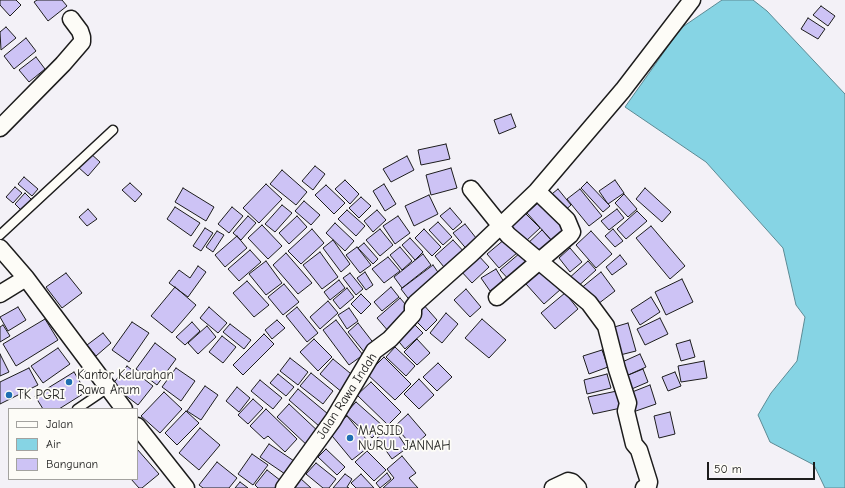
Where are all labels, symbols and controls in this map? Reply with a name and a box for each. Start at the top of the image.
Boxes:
street label: Jalan Rawa Indah [313,350,381,442]
place label: Kantor Kelurahan Rawa Arum [77,367,174,398]
marker: Kantor Kelurahan Rawa Arum [64,377,74,387]
place label: TK PGRI [17,387,65,403]
marker: TK PGRI [4,390,14,400]
legend [8,408,138,480]
text: Jalan [46,417,73,431]
place label: MASJID NURUL JANNAH [358,423,451,454]
marker: MASJID NURUL JANNAH [345,433,355,443]
text: Air [46,437,60,451]
scale bar [709,454,817,480]
text: Bangunan [46,457,98,471]
text: 50 m [714,462,742,476]

